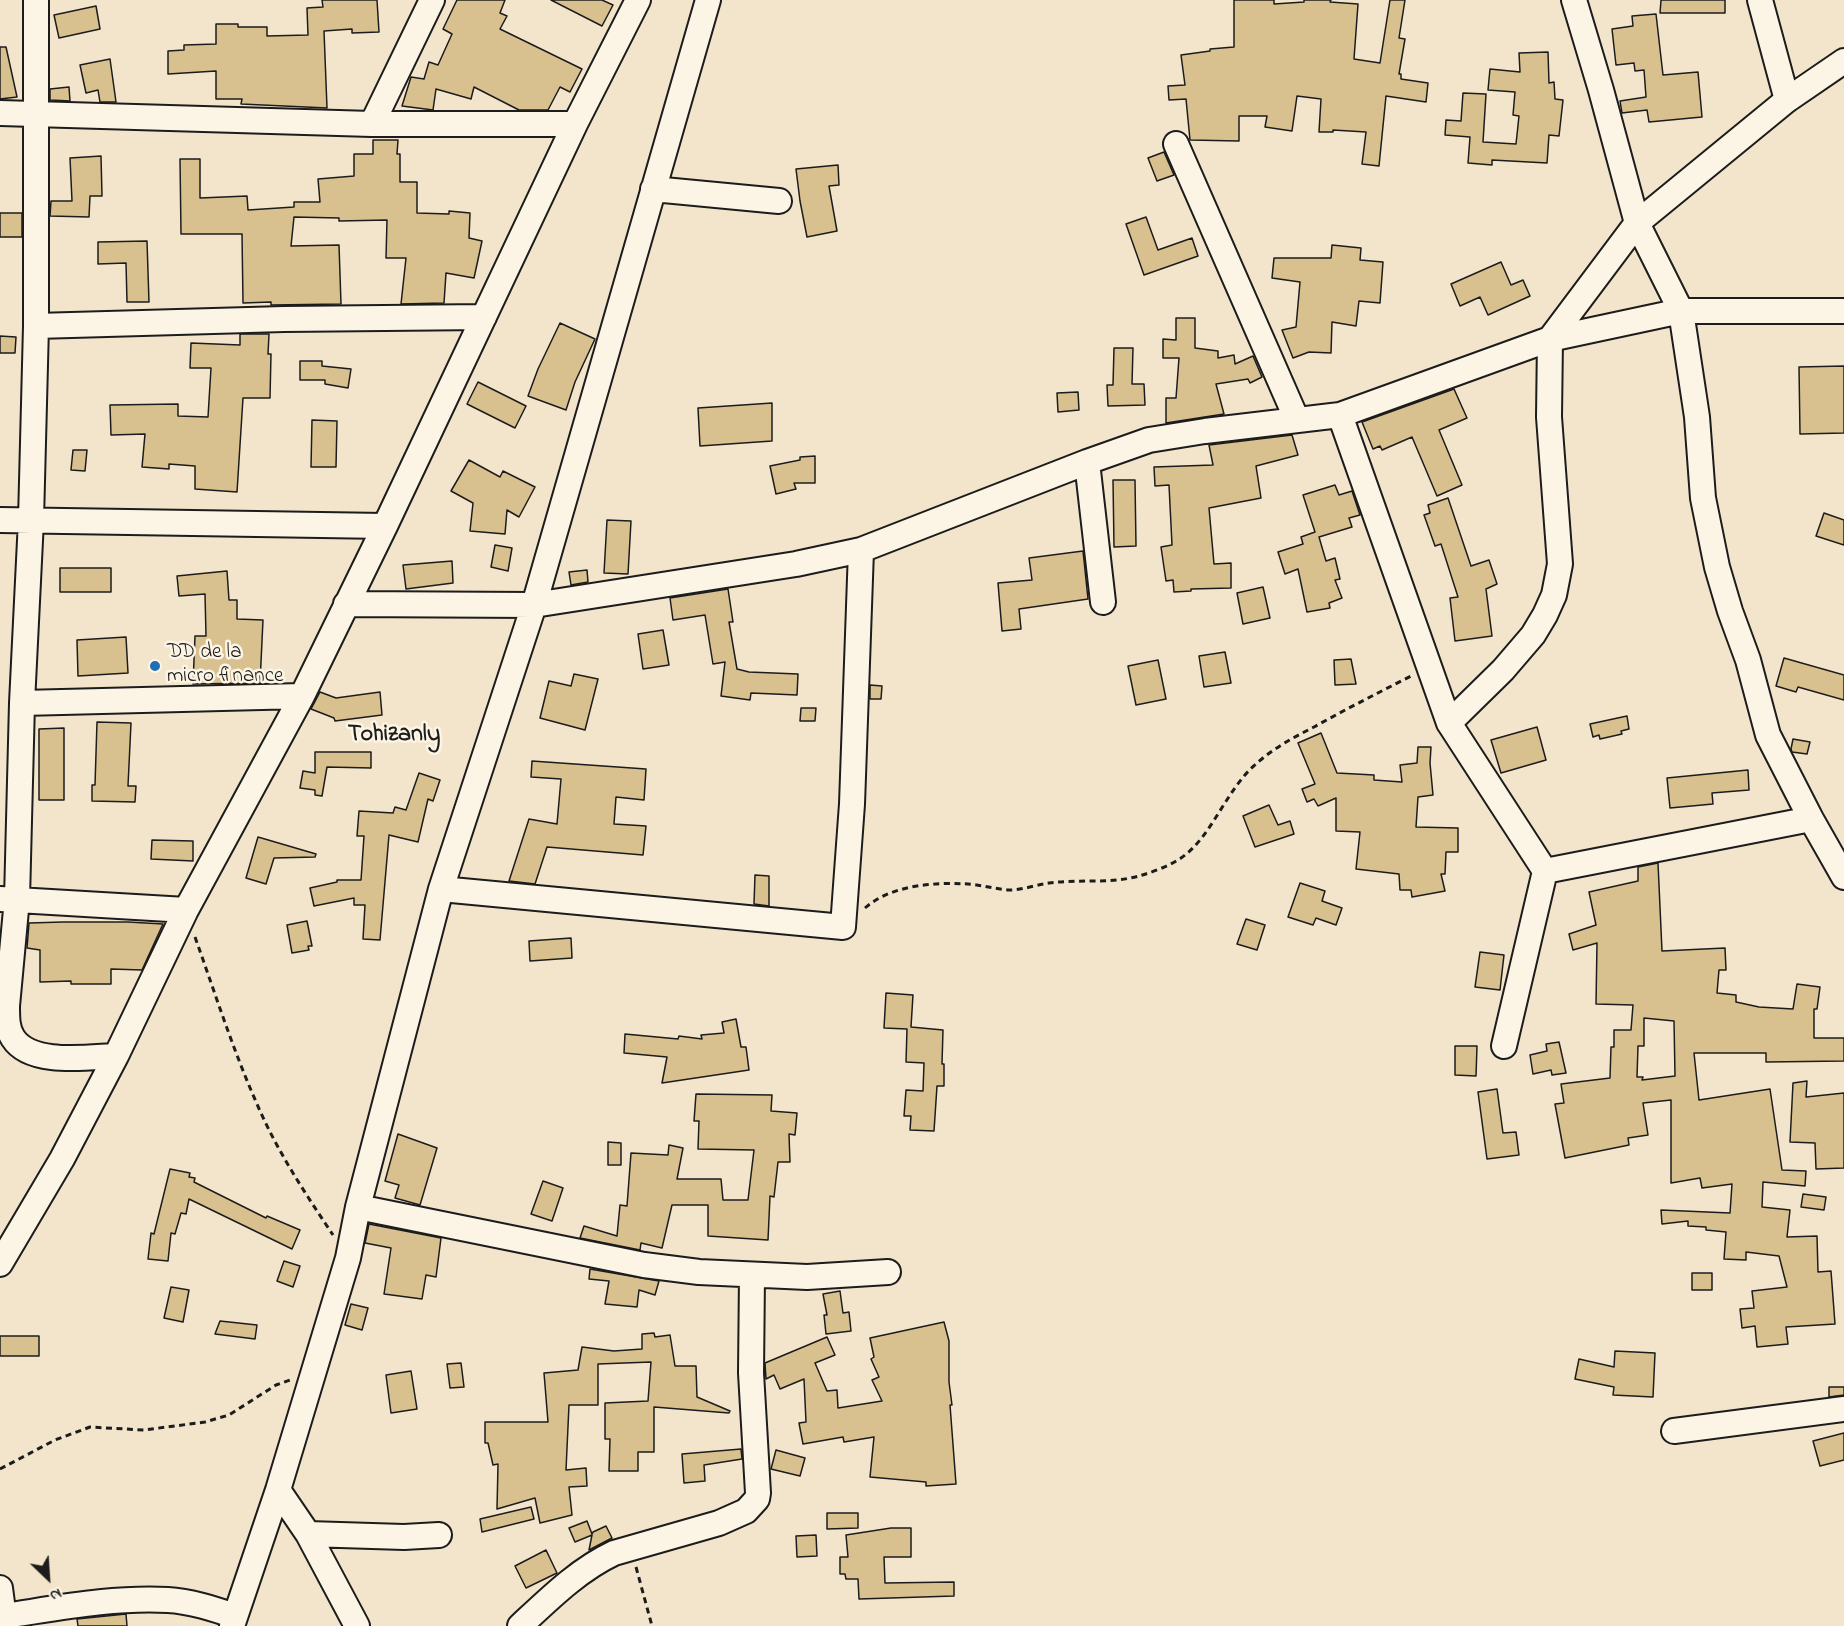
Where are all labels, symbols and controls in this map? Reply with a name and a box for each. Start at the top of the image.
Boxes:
place label: DD de la micro finance [167,641,283,691]
marker: DD de la micro finance [148,659,162,673]
district label: Tohizanly [348,722,440,750]
north arrow [18,1548,78,1608]
text: N [46,1581,66,1607]

